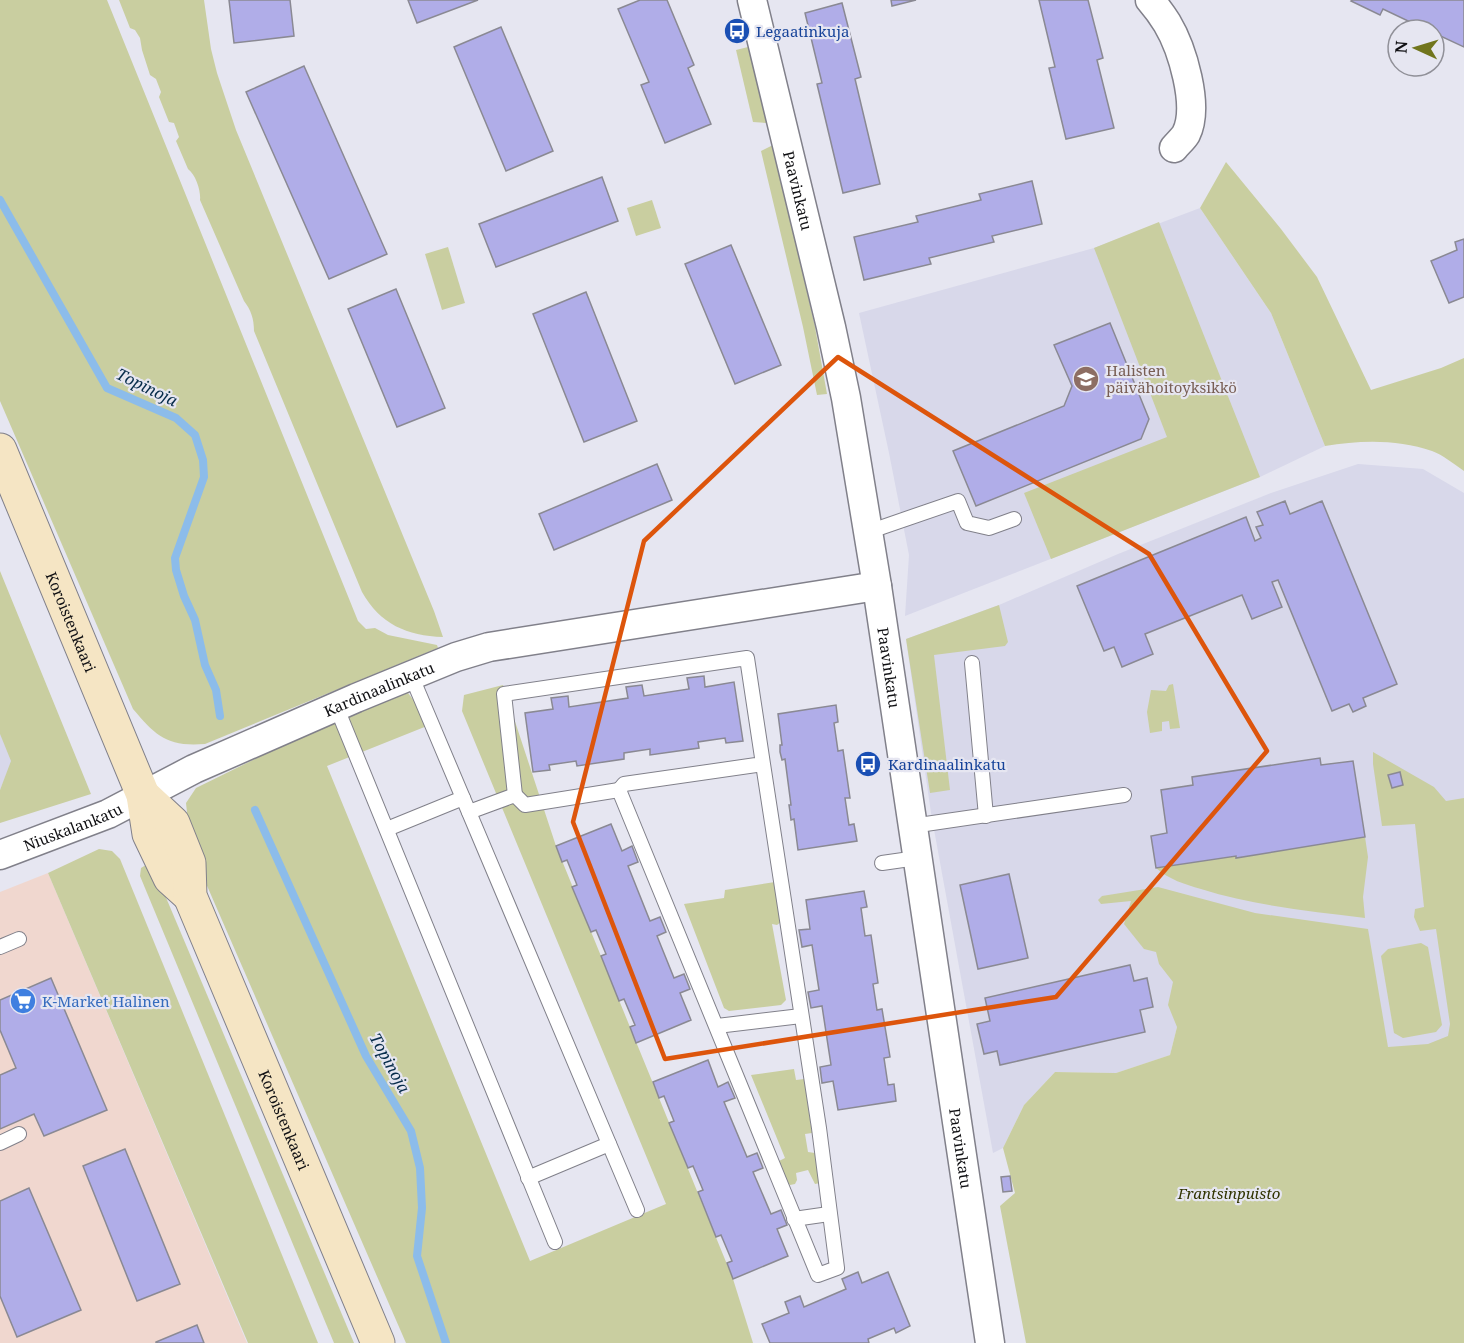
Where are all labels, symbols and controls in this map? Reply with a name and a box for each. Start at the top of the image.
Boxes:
bus stop icon: Legaatinkuja [722,16,752,46]
north arrow [1386,18,1446,78]
place label: Legaatinkuja [756,21,849,41]
text: N [1390,40,1412,54]
street label: Paavinkatu [779,149,817,233]
place label: Halisten päivähoitoyksikkö [1106,360,1237,397]
water label: Topinoja [113,363,182,412]
school or university icon: Halisten päivähoitoyksikkö [1071,364,1101,394]
street label: Koroistenkaari [42,569,101,675]
street label: Paavinkatu [873,626,905,710]
street label: Kardinaalinkatu [320,657,437,721]
bus stop icon: Kardinaalinkatu [853,749,883,779]
place label: Kardinaalinkatu [888,754,1006,774]
street label: Niuskalankatu [20,798,126,855]
supermarket icon: K-Market Halinen [8,986,38,1016]
place label: K-Market Halinen [42,991,170,1011]
water label: Topinoja [365,1029,416,1098]
street label: Koroistenkaari [254,1067,314,1173]
street label: Paavinkatu [945,1107,977,1190]
park label: Frantsinpuisto [1177,1183,1280,1203]

